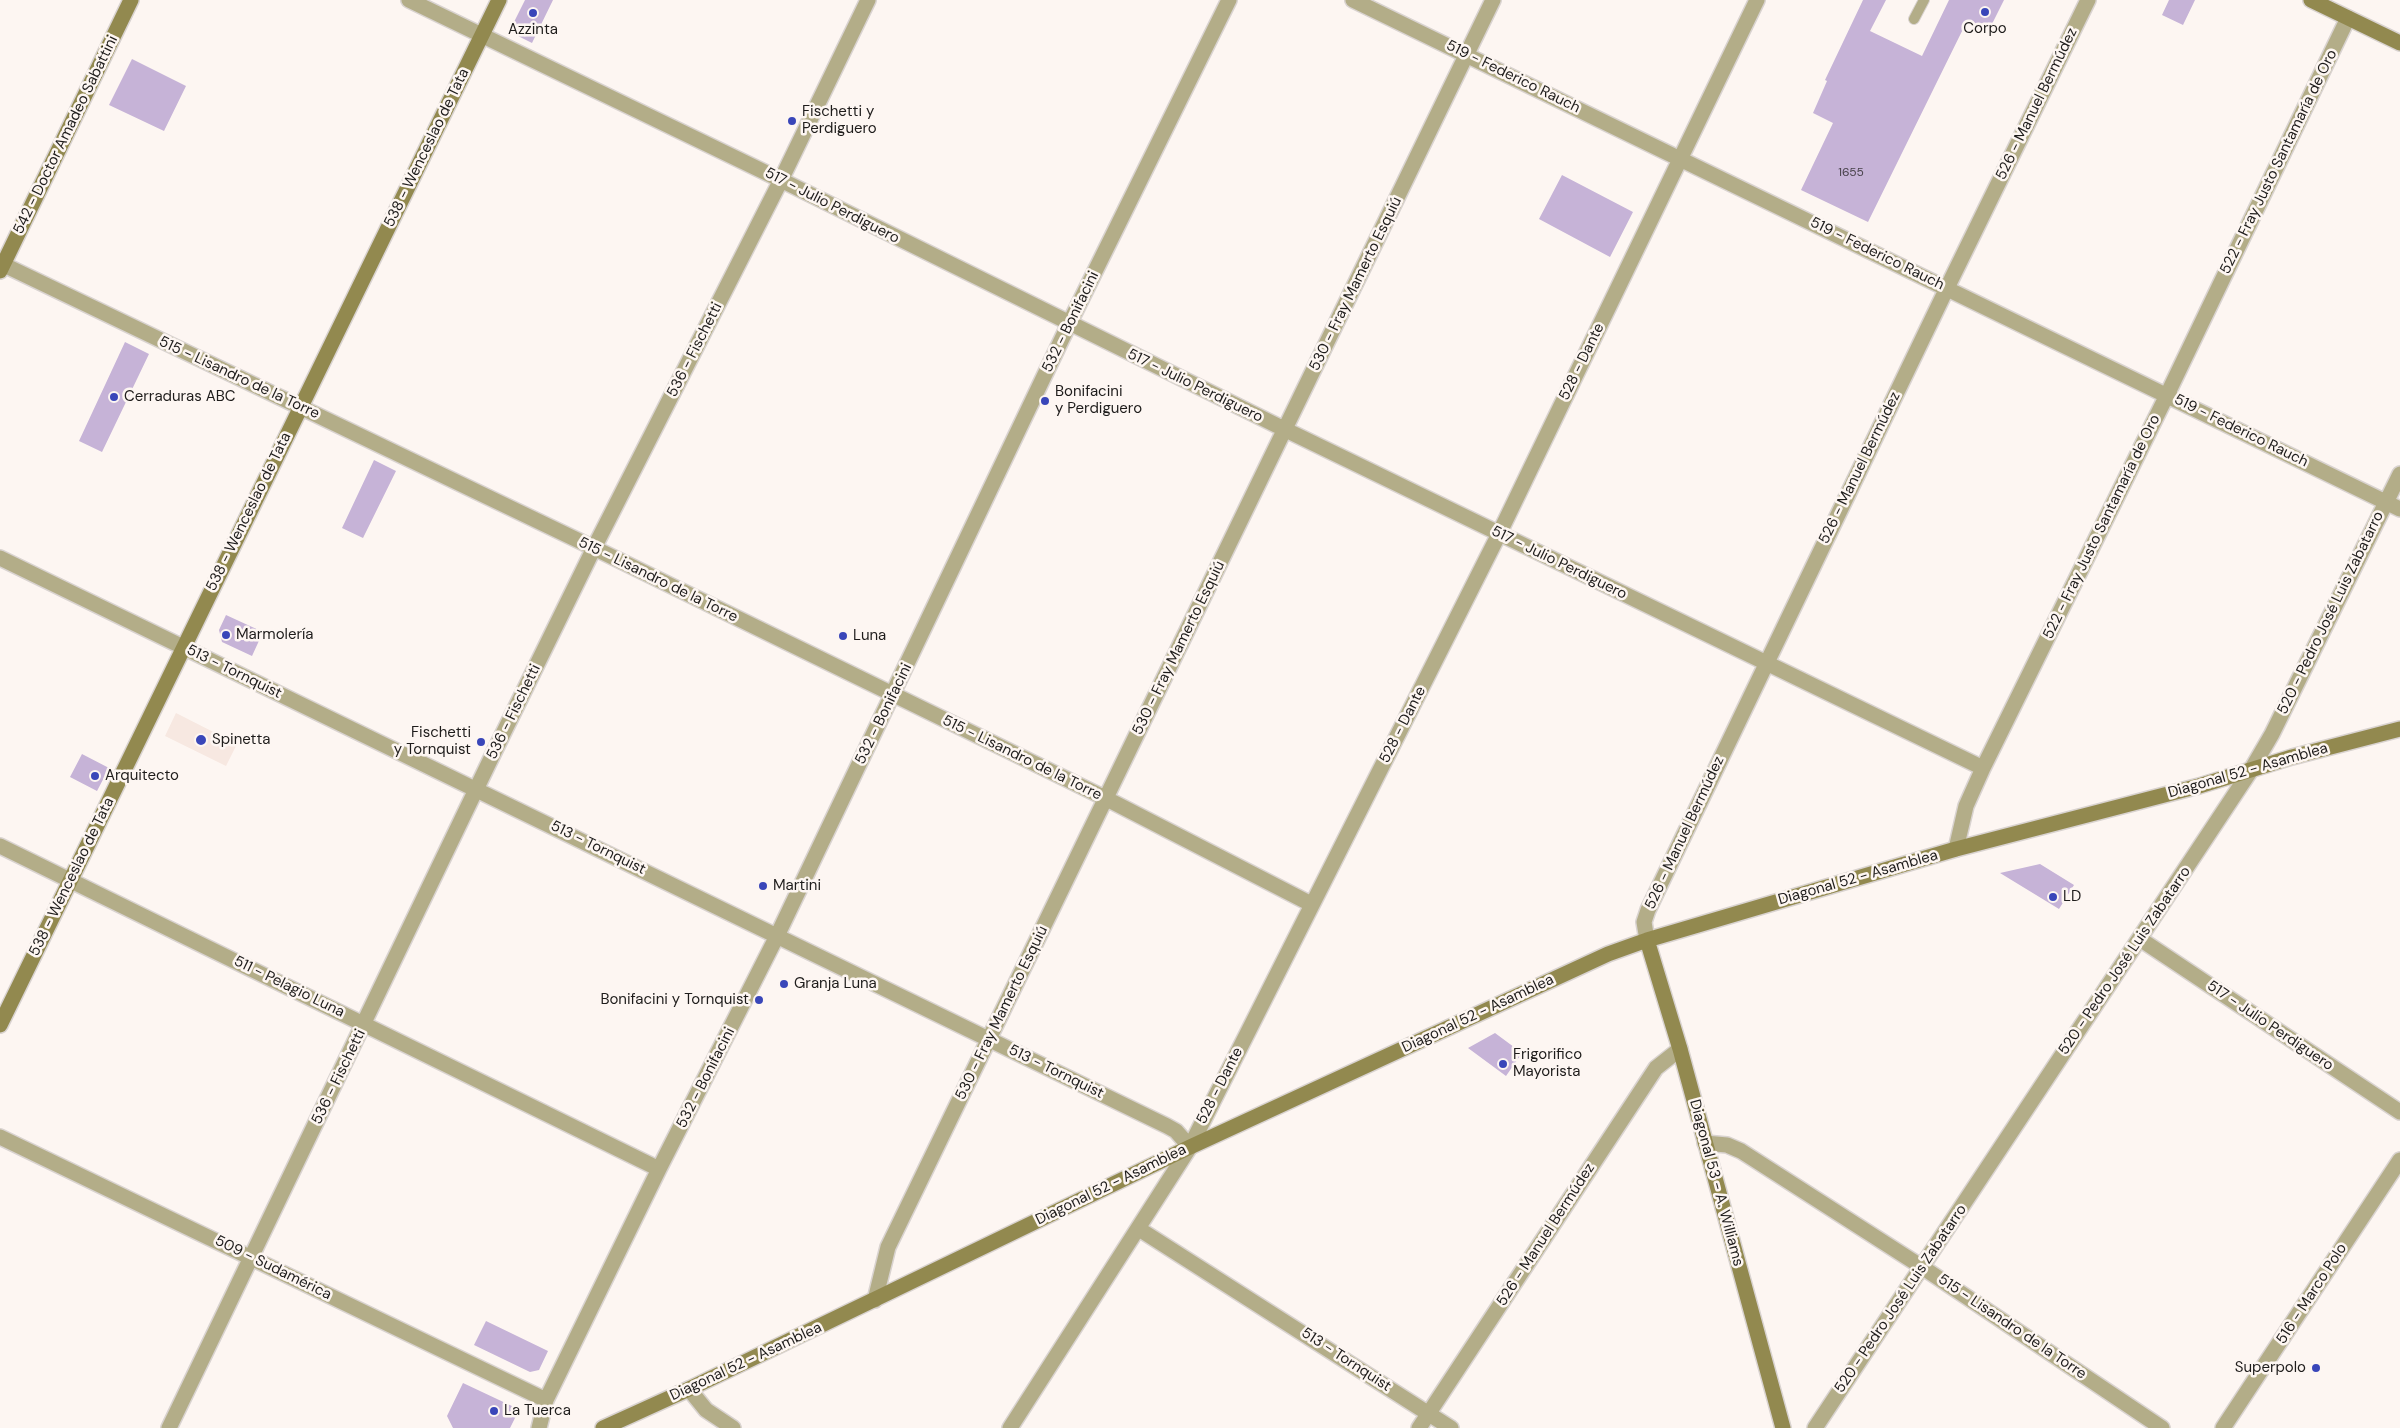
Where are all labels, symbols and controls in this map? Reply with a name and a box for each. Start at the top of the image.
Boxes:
marker: Corpo [1979,6,1991,18]
marker: Azzinta [527,7,539,19]
place label: Corpo [1963,20,2007,38]
place label: Azzinta [508,21,558,39]
street label: 526 - Manuel Bermúdez [1992,25,2082,183]
street label: 542 - Doctor Amadeo Sabattini [10,33,122,237]
street label: 519 - Federico Rauch [1443,37,1583,117]
street label: 522 - Fray Justo Santamaría de Oro [2217,47,2341,277]
street label: 538 - Wenceslao de Tata [381,66,473,230]
place label: Fischetti y Perdiguero [802,103,877,138]
marker: Fischetti y Perdiguero [786,115,798,127]
street label: 517 - Julio Perdiguero [762,164,902,248]
house number: 1655 [1838,166,1864,180]
street label: 530 - Fray Mamerto Esquiú [1306,194,1406,374]
street label: 519 - Federico Rauch [1807,214,1947,294]
street label: 532 - Bonifacini [1039,269,1103,375]
street label: 536 - Fischetti [663,300,727,400]
street label: 528 - Dante [1556,320,1608,404]
street label: 515 - Lisandro de la Torre [156,333,322,423]
street label: 517 - Julio Perdiguero [1124,345,1266,427]
place label: Bonifacini y Perdiguero [1055,383,1142,418]
place label: Cerraduras ABC [124,388,236,406]
street label: 526 - Manuel Bermúdez [1815,389,1905,547]
marker: Cerraduras ABC [108,391,120,403]
street label: 519 - Federico Rauch [2171,391,2311,471]
marker: Bonifacini y Perdiguero [1039,395,1051,407]
street label: 522 - Fray Justo Santamaría de Oro [2040,412,2164,642]
street label: 538 - Wenceslao de Tata [203,430,295,594]
street label: 520 - Pedro José Luis Zabatarro [2274,509,2388,717]
street label: 517 - Julio Perdiguero [1488,522,1630,604]
street label: 515 - Lisandro de la Torre [575,534,741,626]
street label: 530 - Fray Mamerto Esquiú [1129,558,1229,738]
place label: Marmolería [236,626,314,644]
place label: Luna [853,627,886,645]
marker: Marmolería [220,629,232,641]
marker: Luna [837,630,849,642]
street label: 513 - Tornquist [184,641,284,703]
street label: 532 - Bonifacini [852,661,916,767]
street label: 536 - Fischetti [483,662,545,762]
street label: 528 - Dante [1376,684,1430,766]
street label: 515 - Lisandro de la Torre [939,712,1105,804]
place label: Fischetti y Tornquist [394,724,471,759]
place label: Spinetta [212,731,270,749]
marker: Spinetta [194,733,208,747]
marker: Fischetti y Tornquist [475,736,487,748]
street label: Diagonal 52 - Asamblea [2166,740,2330,802]
street label: 526 - Manuel Bermúdez [1642,754,1728,912]
place label: Arquitecto [105,767,179,785]
marker: Arquitecto [89,770,101,782]
street label: 538 - Wenceslao de Tata [26,795,118,959]
street label: 513 - Tornquist [548,817,648,879]
street label: Diagonal 52 - Asamblea [1776,847,1940,909]
street label: 520 - Pedro José Luis Zabatarro [2055,863,2195,1059]
place label: Martini [773,877,821,895]
marker: Martini [757,880,769,892]
place label: LD [2063,888,2081,906]
marker: LD [2047,891,2059,903]
street label: 530 - Fray Mamerto Esquiú [952,923,1052,1103]
street label: 511 - Pelagio Luna [231,952,347,1022]
street label: Diagonal 52 - Asamblea [1399,971,1557,1057]
place label: Granja Luna [794,975,877,993]
street label: 517 - Julio Perdiguero [2203,977,2337,1075]
marker: Granja Luna [778,978,790,990]
place label: Bonifacini y Tornquist [600,991,749,1009]
marker: Bonifacini y Tornquist [753,994,765,1006]
street label: 532 - Bonifacini [673,1025,739,1131]
street label: 536 - Fischetti [308,1027,370,1127]
street label: 513 - Tornquist [1006,1041,1106,1103]
street label: 528 - Dante [1193,1045,1247,1127]
place label: Frigorifico Mayorista [1513,1046,1582,1081]
marker: Frigorifico Mayorista [1497,1058,1509,1070]
street label: Diagonal 53 - A. Williams [1685,1098,1747,1268]
street label: Diagonal 52 - Asamblea [1033,1141,1189,1229]
street label: 526 - Manuel Bermúdez [1493,1160,1599,1310]
street label: 520 - Pedro José Luis Zabatarro [1831,1201,1971,1397]
street label: 509 - Sudamérica [212,1232,334,1304]
street label: 516 - Marco Polo [2273,1240,2351,1348]
street label: 515 - Lisandro de la Torre [1934,1271,2090,1383]
street label: Diagonal 52 - Asamblea [667,1319,825,1405]
street label: 513 - Tornquist [1298,1324,1394,1396]
place label: Superpolo [2235,1359,2306,1377]
marker: Superpolo [2310,1362,2322,1374]
place label: La Tuerca [504,1402,571,1420]
marker: La Tuerca [488,1405,500,1417]

